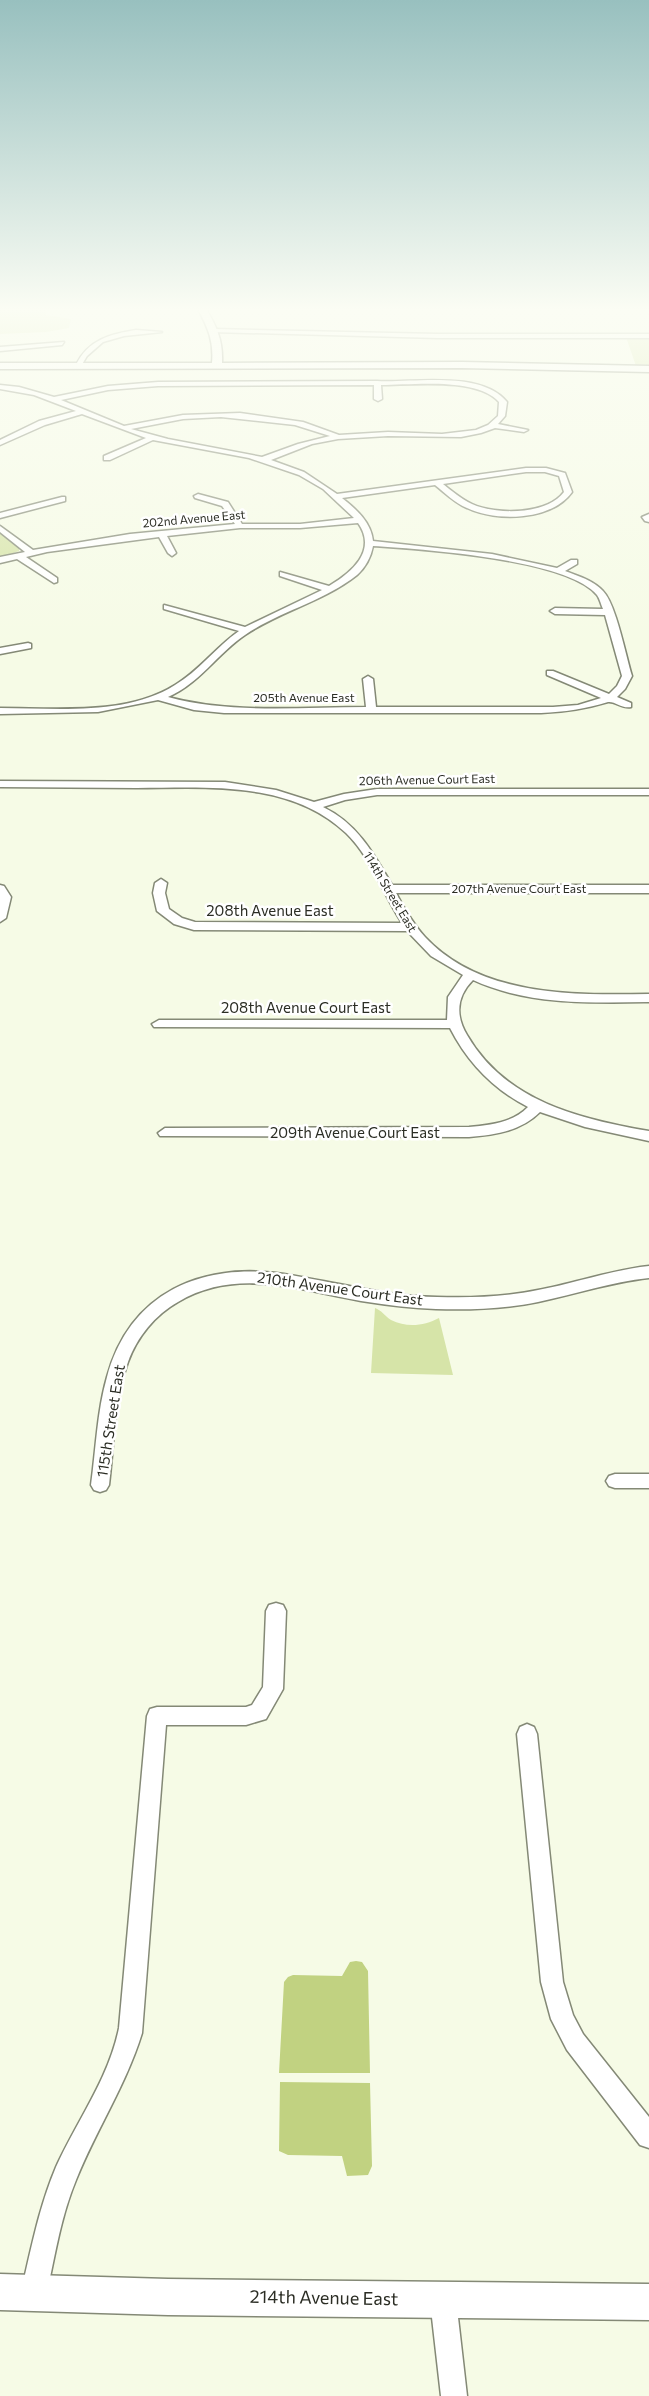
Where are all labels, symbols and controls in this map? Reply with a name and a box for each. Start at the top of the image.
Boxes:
street label: 202nd Avenue East [142,507,246,529]
street label: 205th Avenue East [253,690,355,704]
street label: 206th Avenue Court East [359,771,495,787]
street label: 114th Street East [361,849,420,934]
street label: 207th Avenue Court East [452,881,587,895]
street label: 208th Avenue East [206,901,334,919]
street label: 208th Avenue Court East [221,998,391,1016]
street label: 209th Avenue Court East [270,1123,440,1141]
street label: 210th Avenue Court East [256,1267,424,1309]
street label: 115th Street East [92,1363,128,1479]
street label: 214th Avenue East [249,2285,399,2309]

